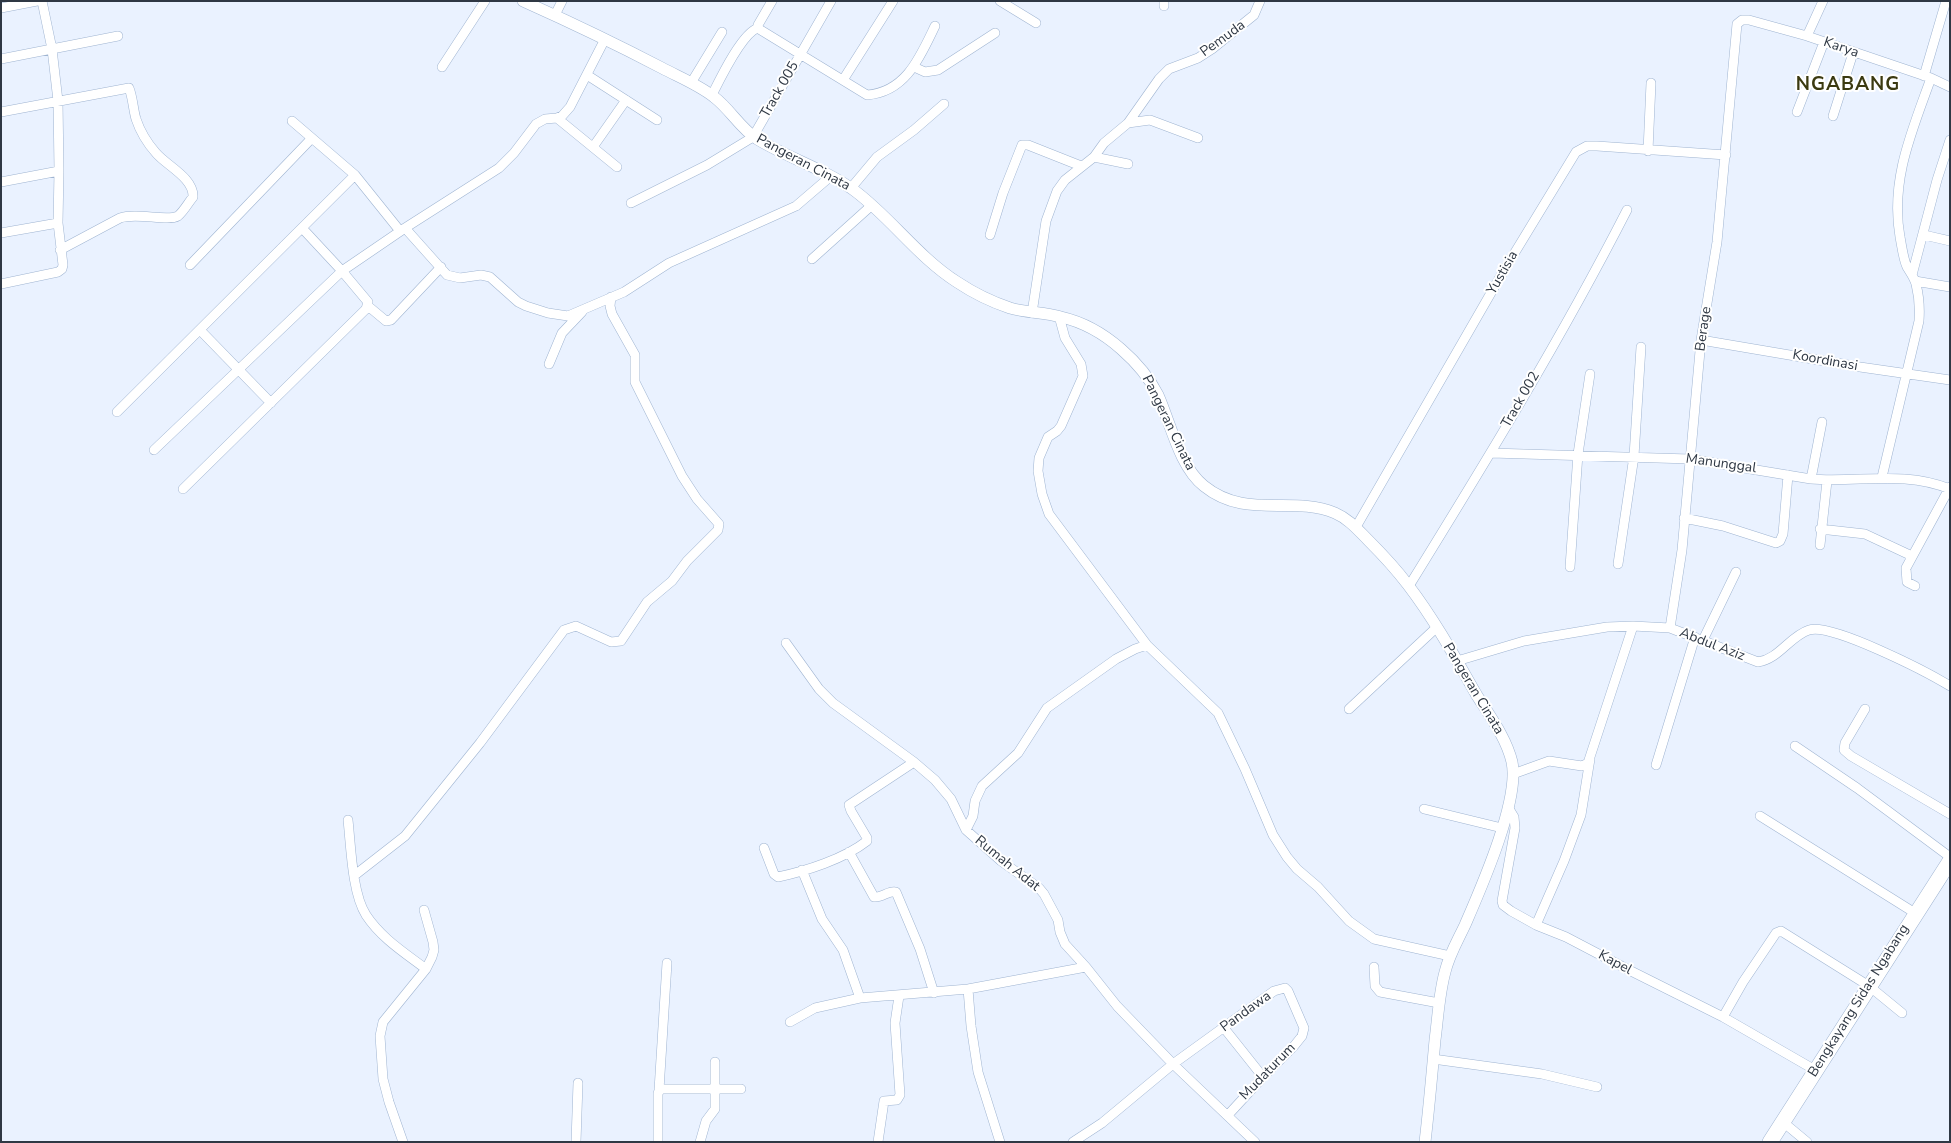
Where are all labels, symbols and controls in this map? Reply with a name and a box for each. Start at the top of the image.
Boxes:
street label: Pemuda [1197,17,1249,61]
street label: Karya [1821,34,1861,62]
street label: Track 005 [757,59,803,121]
district label: NGABANG [1795,74,1901,96]
street label: Pangeran Cinata [753,131,853,195]
street label: Yustisia [1484,248,1522,298]
street label: Berage [1693,306,1715,352]
street label: Koordinasi [1791,347,1859,375]
street label: Track 002 [1498,369,1544,431]
street label: Pangeran Cinata [1138,373,1198,473]
street label: Manunggal [1685,451,1757,477]
street label: Abdul Aziz [1677,625,1747,665]
street label: Pangeran Cinata [1439,640,1507,738]
street label: Rumah Adat [971,833,1043,895]
street label: Bengkayang Sidas Ngabang [1805,921,1913,1081]
street label: Kapel [1595,947,1635,979]
street label: Pandawa [1217,988,1275,1036]
street label: Mudaturum [1237,1040,1299,1104]

